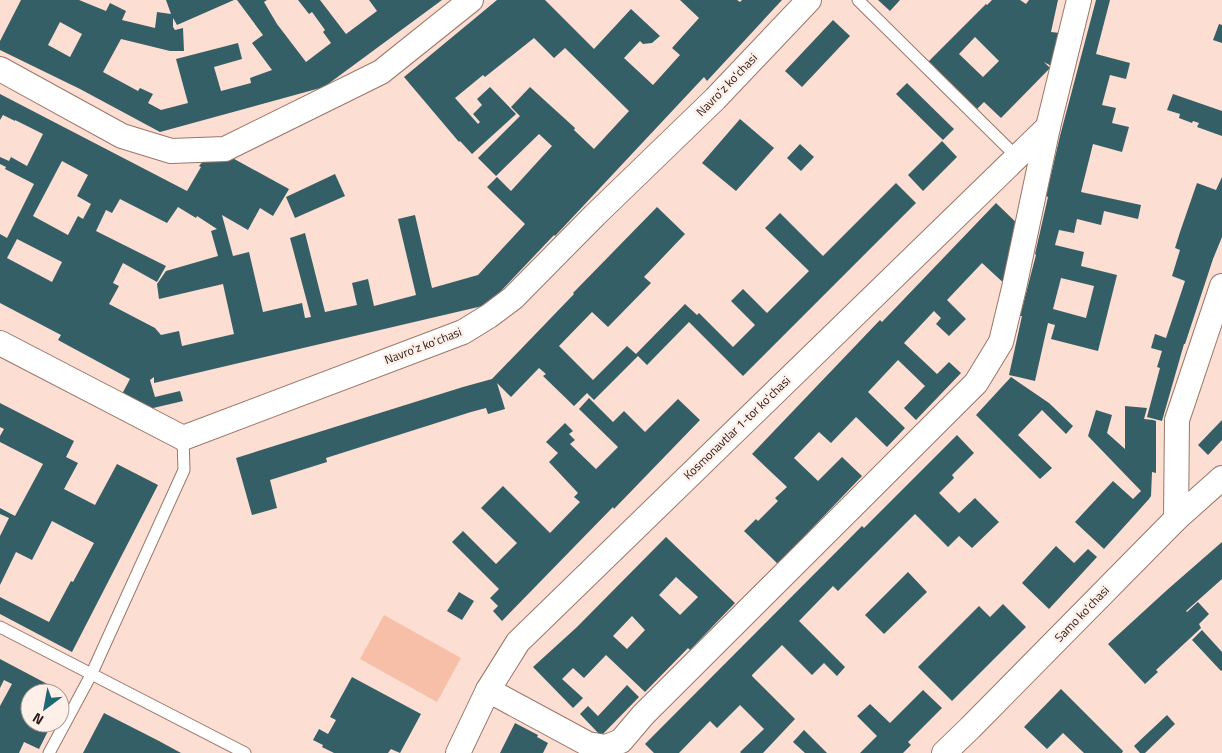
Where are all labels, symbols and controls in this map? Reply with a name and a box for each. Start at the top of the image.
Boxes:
street label: Navroʻz koʻchasi [692,49,762,121]
street label: Navroʻz koʻchasi [381,322,464,369]
street label: Kosmonavtlar 1-tor koʻchasi [679,371,795,484]
street label: Samo koʻchasi [1050,581,1113,646]
north arrow [20,683,70,733]
text: N [28,708,48,731]

